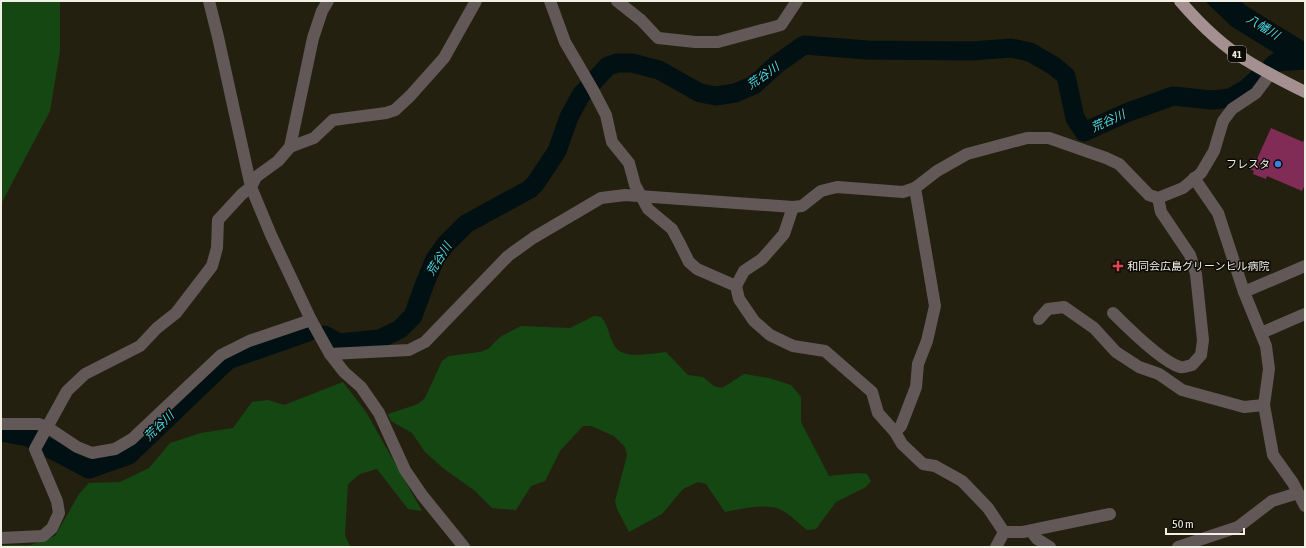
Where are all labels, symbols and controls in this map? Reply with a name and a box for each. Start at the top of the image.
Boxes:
water label: 八幡川 [1244,12,1284,43]
road number: 41 [1228,46,1246,62]
water label: 荒谷川 [744,59,783,92]
water label: 荒谷川 [1089,106,1129,135]
place label: フレスタ [1226,158,1270,170]
marker: フレスタ [1273,159,1283,169]
water label: 荒谷川 [424,238,456,278]
marker: 和同会広島グリーンヒル病院 [1112,260,1124,272]
place label: 和同会広島グリーンヒル病院 [1127,260,1269,272]
water label: 荒谷川 [141,407,178,444]
scale bar [1166,510,1244,536]
text: 50 m [1172,517,1194,531]

